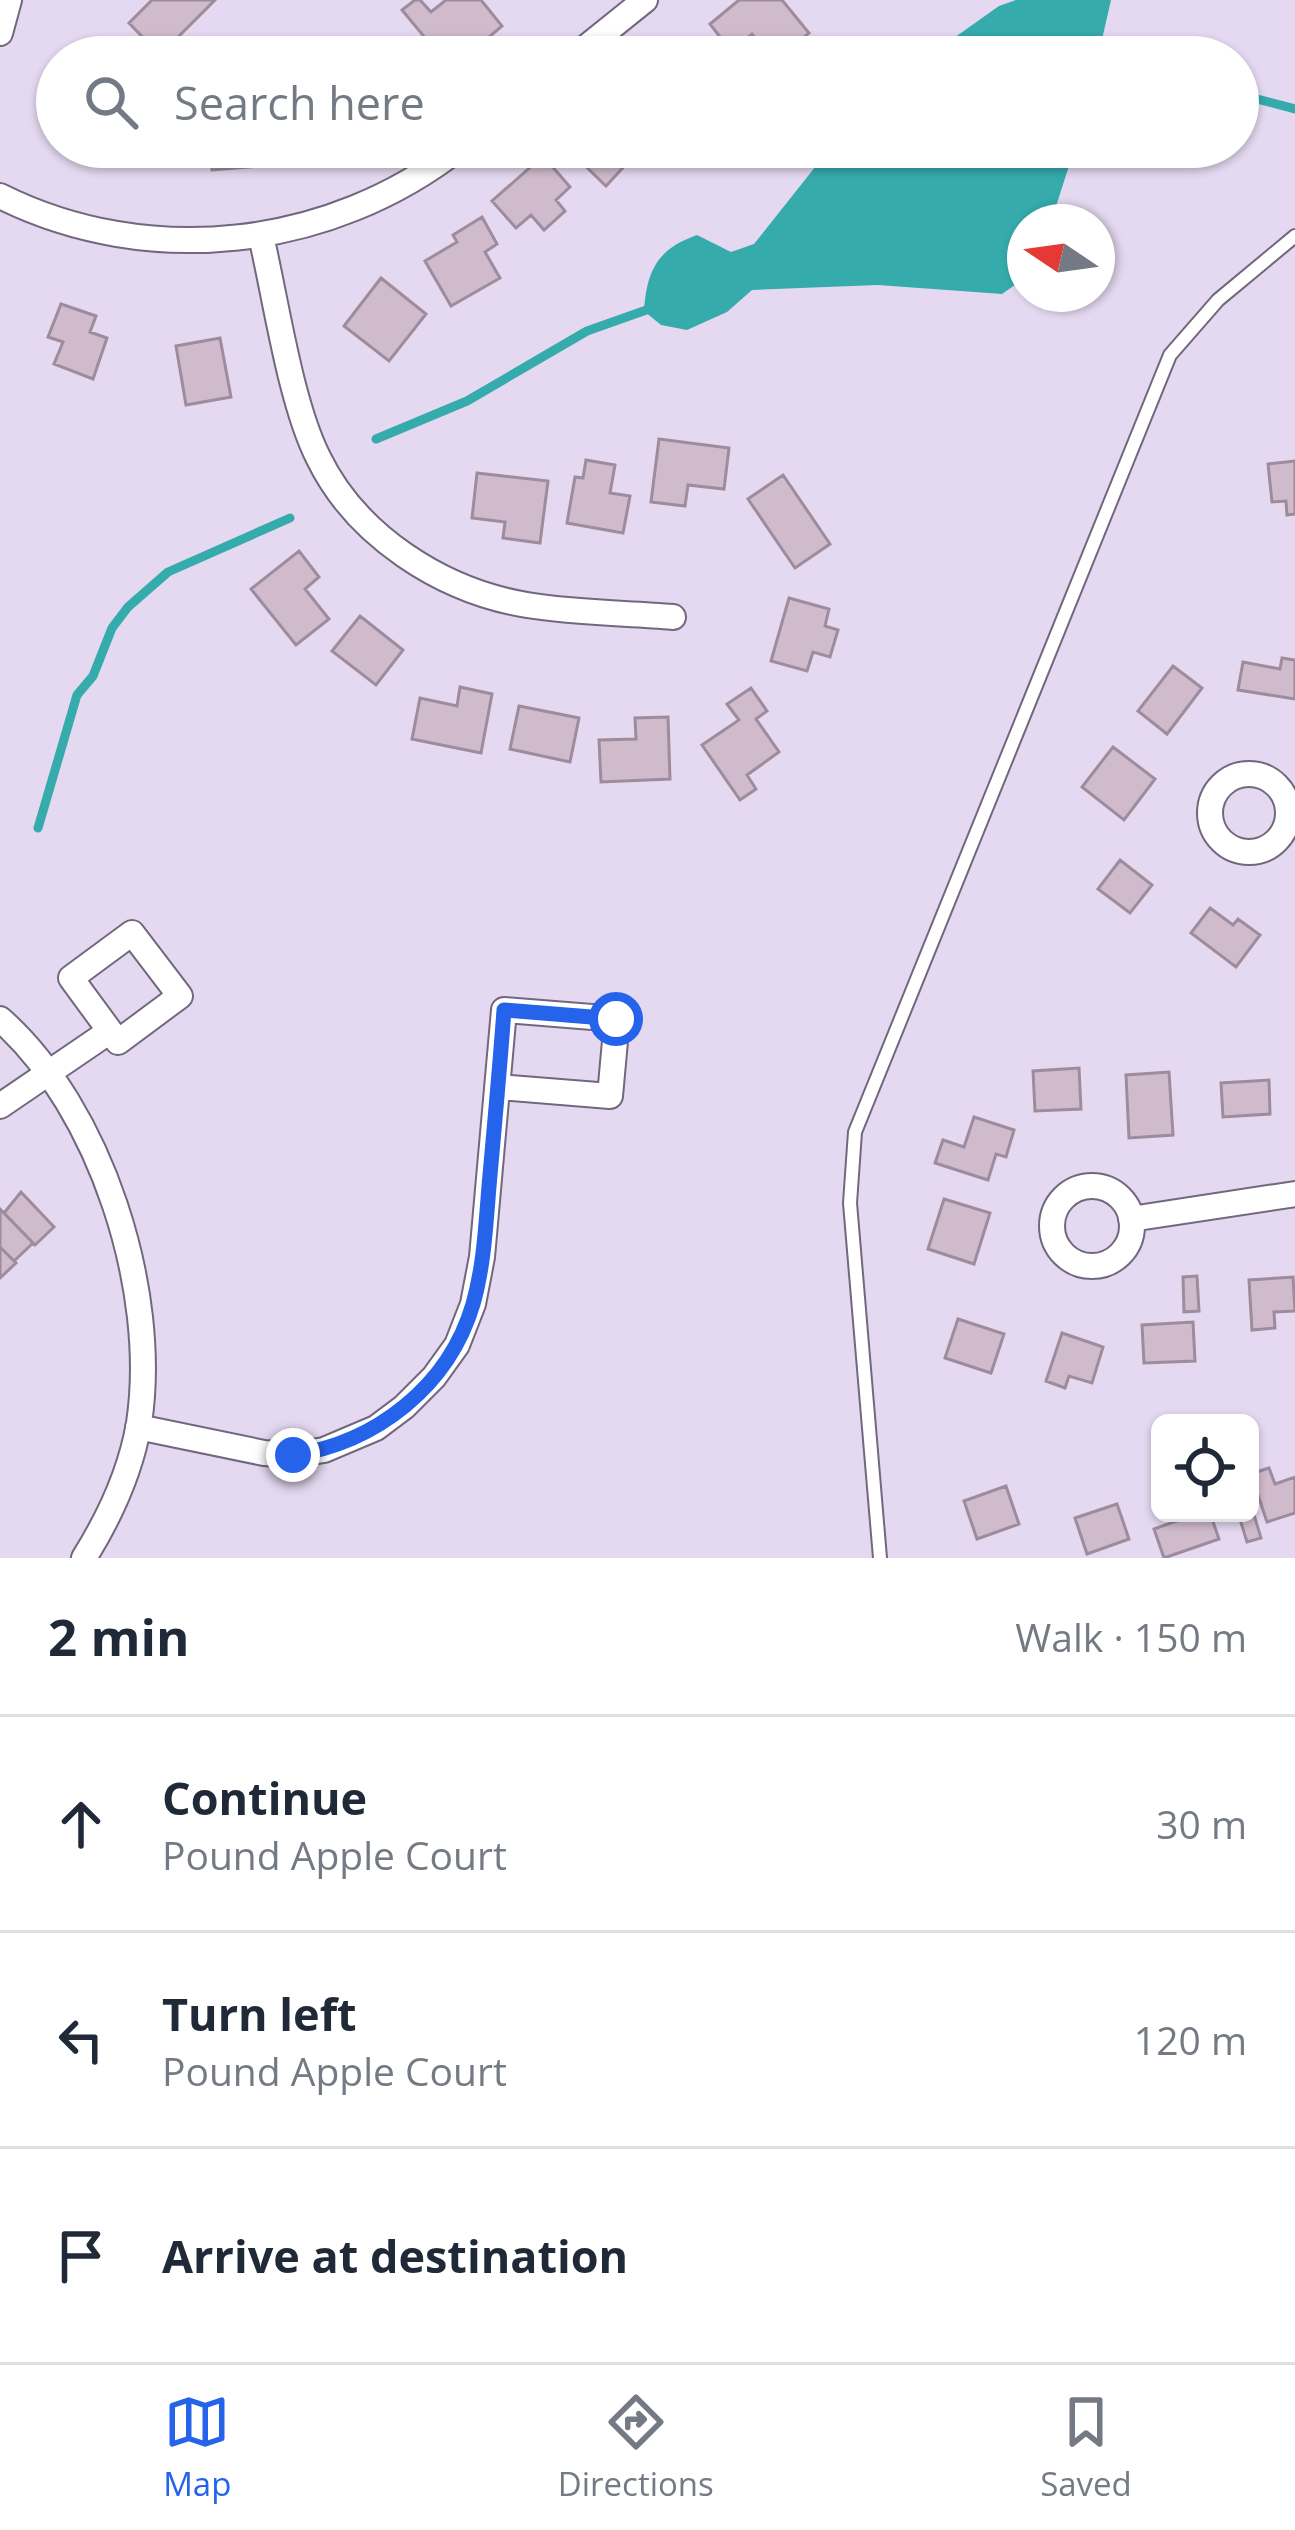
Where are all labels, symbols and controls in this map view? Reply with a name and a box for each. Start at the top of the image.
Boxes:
search box [36,36,1259,168]
icon: search [78,69,144,135]
text: Search here [174,72,425,133]
north arrow [1007,204,1115,312]
route start [589,992,643,1046]
map controls [1151,1414,1259,1522]
button: locate [1151,1414,1259,1522]
route end [266,1428,320,1482]
text: 2 min [48,1601,190,1671]
text: Walk · 150 m [1015,1610,1247,1663]
text: Continue [162,1767,367,1828]
icon: ahead [48,1791,114,1857]
text: 30 m [1156,1797,1247,1850]
text: Pound Apple Court [162,1828,507,1881]
text: Turn left [162,1983,357,2044]
icon: left [48,2007,114,2073]
text: 120 m [1134,2013,1247,2066]
text: Pound Apple Court [162,2044,507,2097]
icon: arrive [48,2223,114,2289]
text: Arrive at destination [162,2225,628,2286]
tab: Map [163,2389,231,2506]
tab: Directions [558,2389,714,2506]
tab: Saved [1040,2389,1132,2506]

